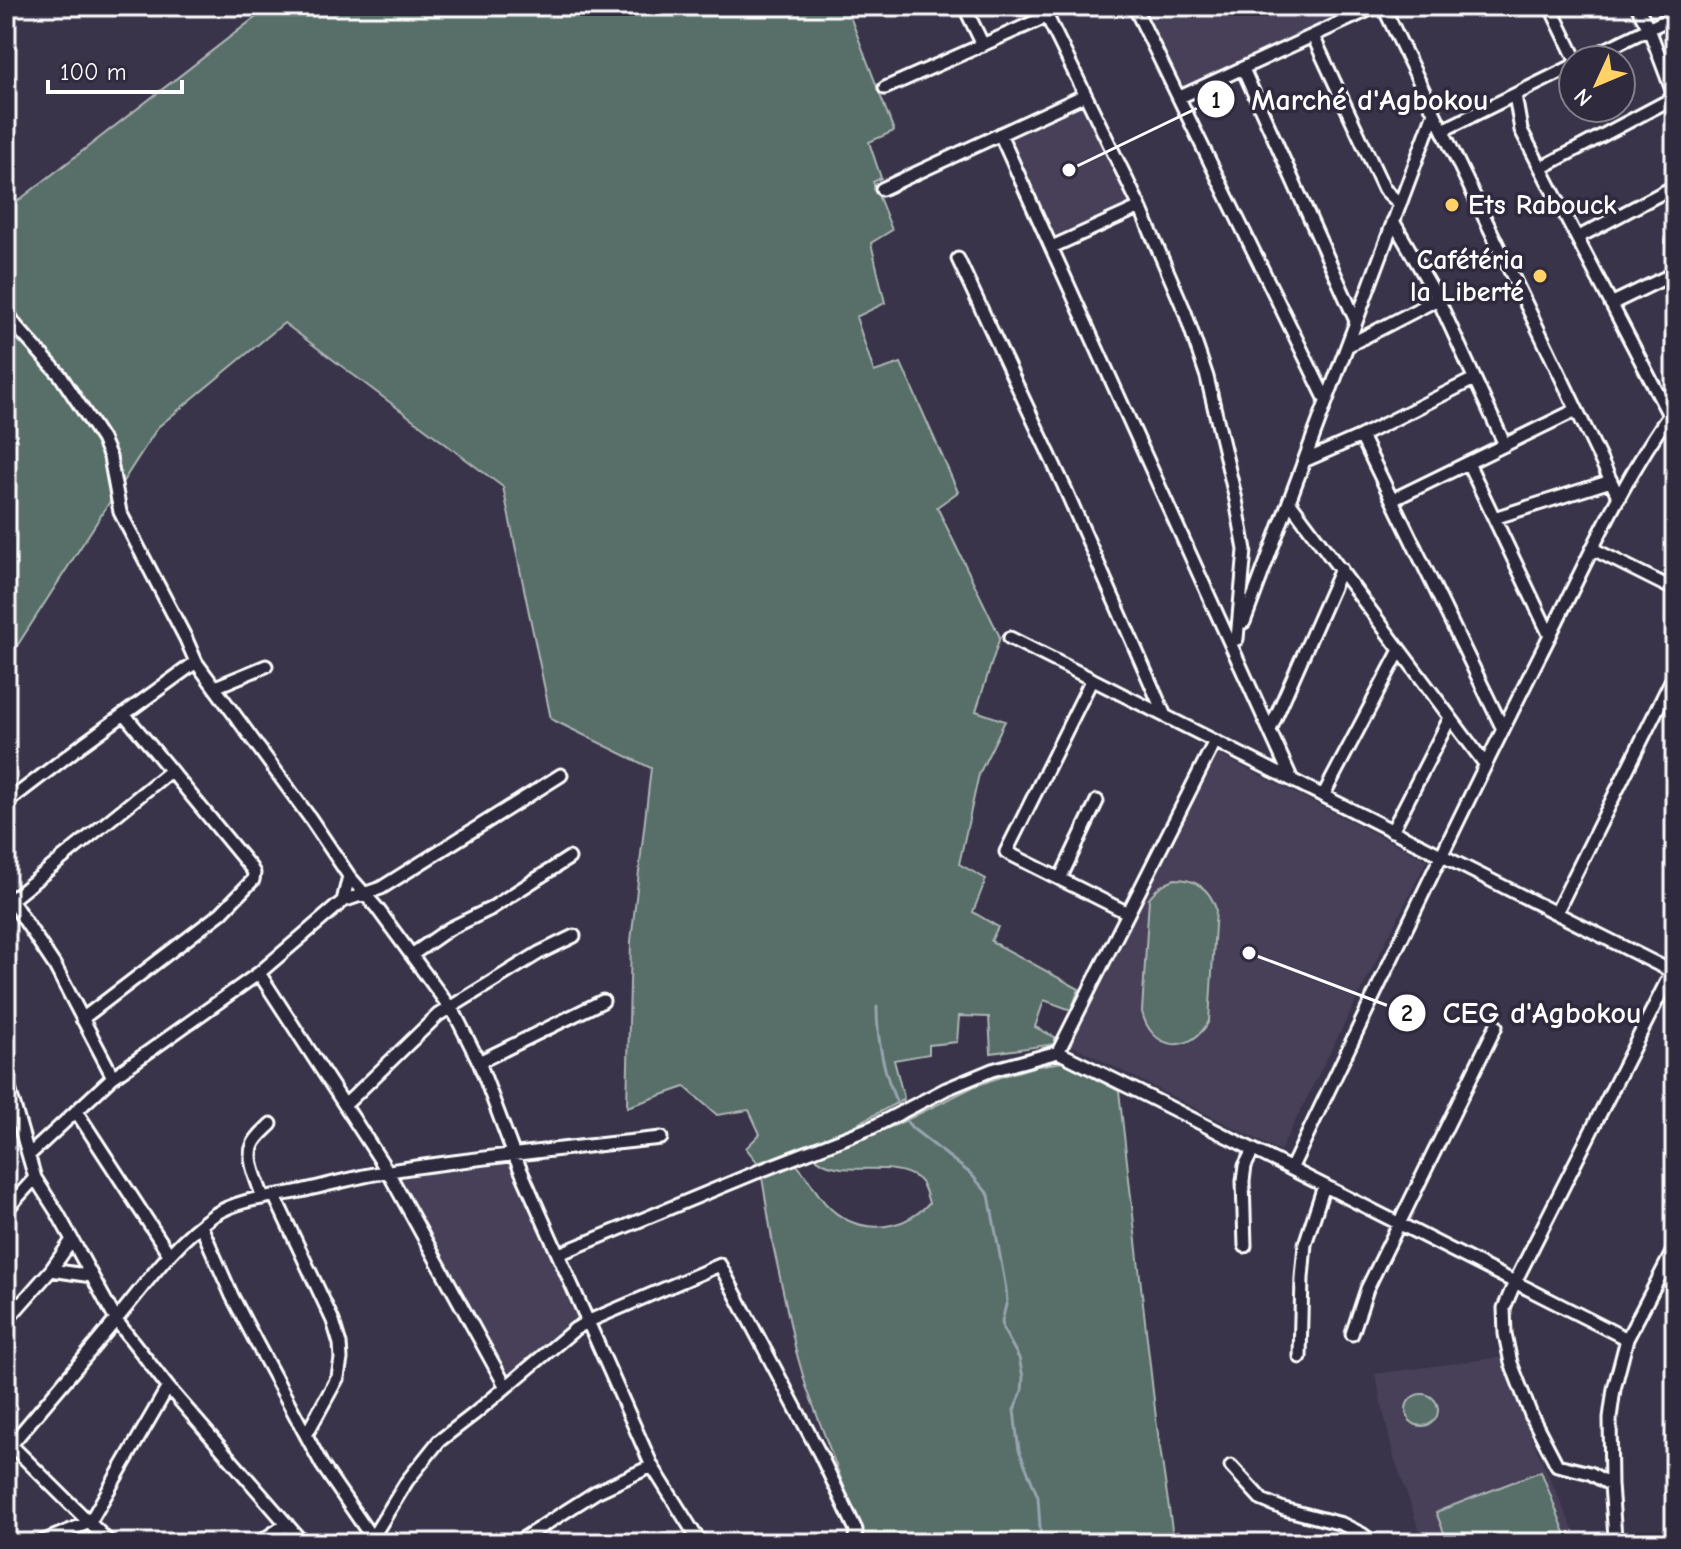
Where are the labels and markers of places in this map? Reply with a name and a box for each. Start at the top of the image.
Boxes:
callout: Marché d'Agbokou [1196,72,1505,126]
place label: Ets Rabouck [1468,189,1617,221]
marker: Ets Rabouck [1443,196,1461,214]
place label: Cafétéria la Liberté [1410,244,1524,308]
marker: Cafétéria la Liberté [1531,267,1549,285]
callout: CEG d'Agbokou [1387,986,1658,1040]

